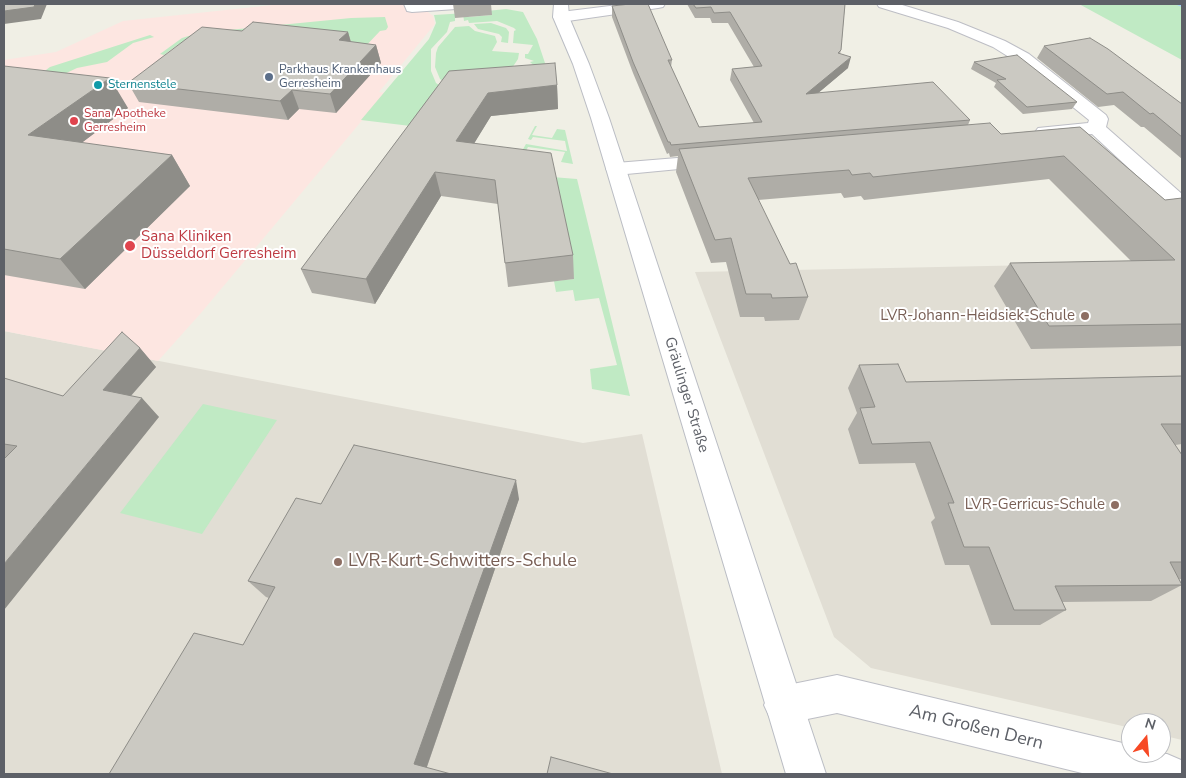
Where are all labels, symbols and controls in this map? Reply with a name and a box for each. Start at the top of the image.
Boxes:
place label: Parkhaus Krankenhaus Gerresheim [279,63,401,91]
marker: Parkhaus Krankenhaus Gerresheim [263,71,275,83]
place label: Sternenstele [108,78,176,92]
marker: Sternenstele [92,79,104,91]
place label: Sana Apotheke Gerresheim [84,107,166,135]
marker: Sana Apotheke Gerresheim [68,115,80,127]
place label: Sana Kliniken Düsseldorf Gerresheim [141,228,297,263]
marker: Sana Kliniken Düsseldorf Gerresheim [123,239,137,253]
place label: LVR-Johann-Heidsiek-Schule [880,307,1075,325]
marker: LVR-Johann-Heidsiek-Schule [1079,310,1091,322]
street label: Gräulinger Straße [660,335,712,455]
place label: LVR-Gerricus-Schule [965,496,1105,514]
marker: LVR-Gerricus-Schule [1109,499,1121,511]
place label: LVR-Kurt-Schwitters-Schule [348,551,577,573]
marker: LVR-Kurt-Schwitters-Schule [332,556,344,568]
street label: Am Großen Dern [907,701,1045,755]
north arrow [1121,713,1171,763]
text: N [1142,714,1158,735]

